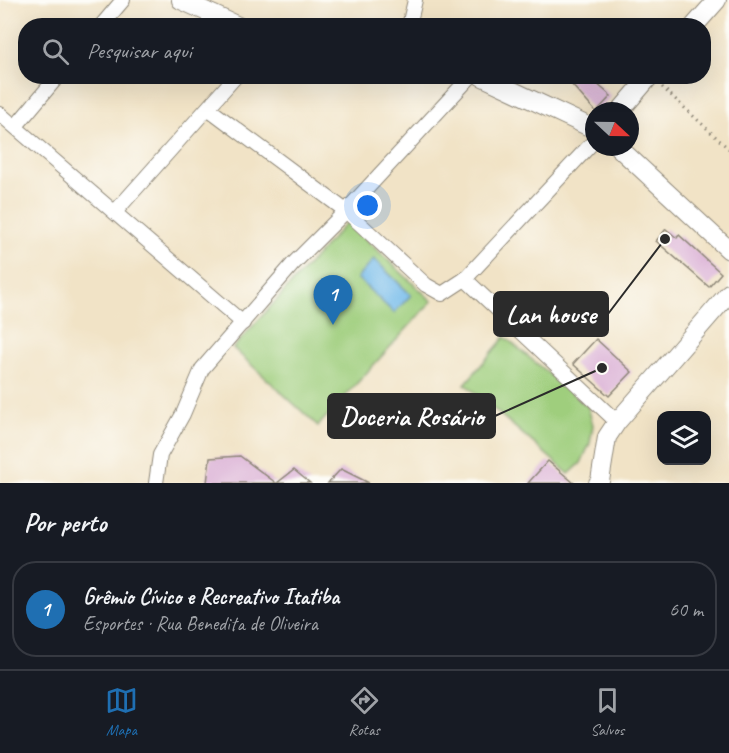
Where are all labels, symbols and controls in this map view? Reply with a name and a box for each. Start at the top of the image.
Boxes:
search box [18,18,711,84]
icon: search [39,35,72,68]
text: Pesquisar aqui [87,37,192,65]
north arrow [585,102,639,156]
your location [353,191,382,220]
pin: 1 [314,276,352,325]
callout: Lan house [494,292,608,336]
text: Lan house [506,298,598,331]
callout: Doceria Rosário [328,394,495,438]
text: Doceria Rosário [340,400,486,433]
map controls [657,411,711,465]
button: layers [657,411,711,465]
text: Por perto [24,506,106,539]
text: Grêmio Cívico e Recreativo Itatiba [83,583,339,611]
text: 1 [41,597,50,622]
text: 60 m [669,597,703,622]
text: Esportes · Rua Benedita de Oliveira [83,611,318,636]
tab: Mapa [105,684,138,740]
tab: Rotas [348,684,381,740]
tab: Salvos [590,684,624,740]

